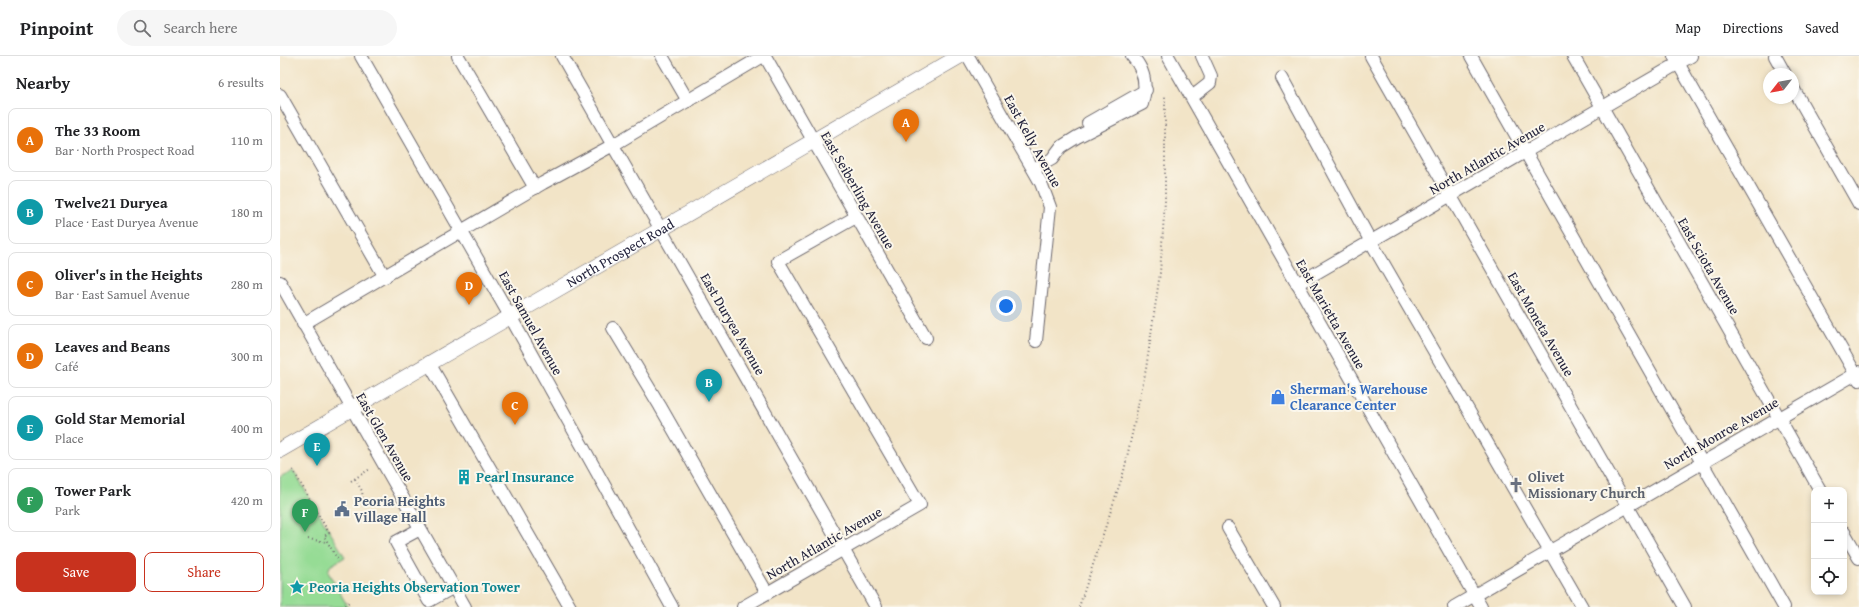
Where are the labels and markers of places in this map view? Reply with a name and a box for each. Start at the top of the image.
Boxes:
pin: A [893,109,919,142]
pin: D [456,272,482,305]
pin: B [696,369,722,402]
place label: Sherman's Warehouse Clearance Center [1290,379,1428,415]
shop icon: Sherman's Warehouse Clearance Center [1269,388,1287,406]
pin: C [502,392,528,425]
pin: E [304,433,330,466]
place label: Pearl Insurance [476,467,574,487]
place label: Olivet Missionary Church [1528,467,1646,503]
building icon: Pearl Insurance [455,468,473,486]
church icon: Olivet Missionary Church [1507,476,1525,494]
place label: Peoria Heights Village Hall [354,491,445,527]
pin: F [292,499,318,532]
public building icon: Peoria Heights Village Hall [333,500,351,518]
place label: Peoria Heights Observation Tower [309,577,520,597]
place icon: Peoria Heights Observation Tower [288,578,306,596]

